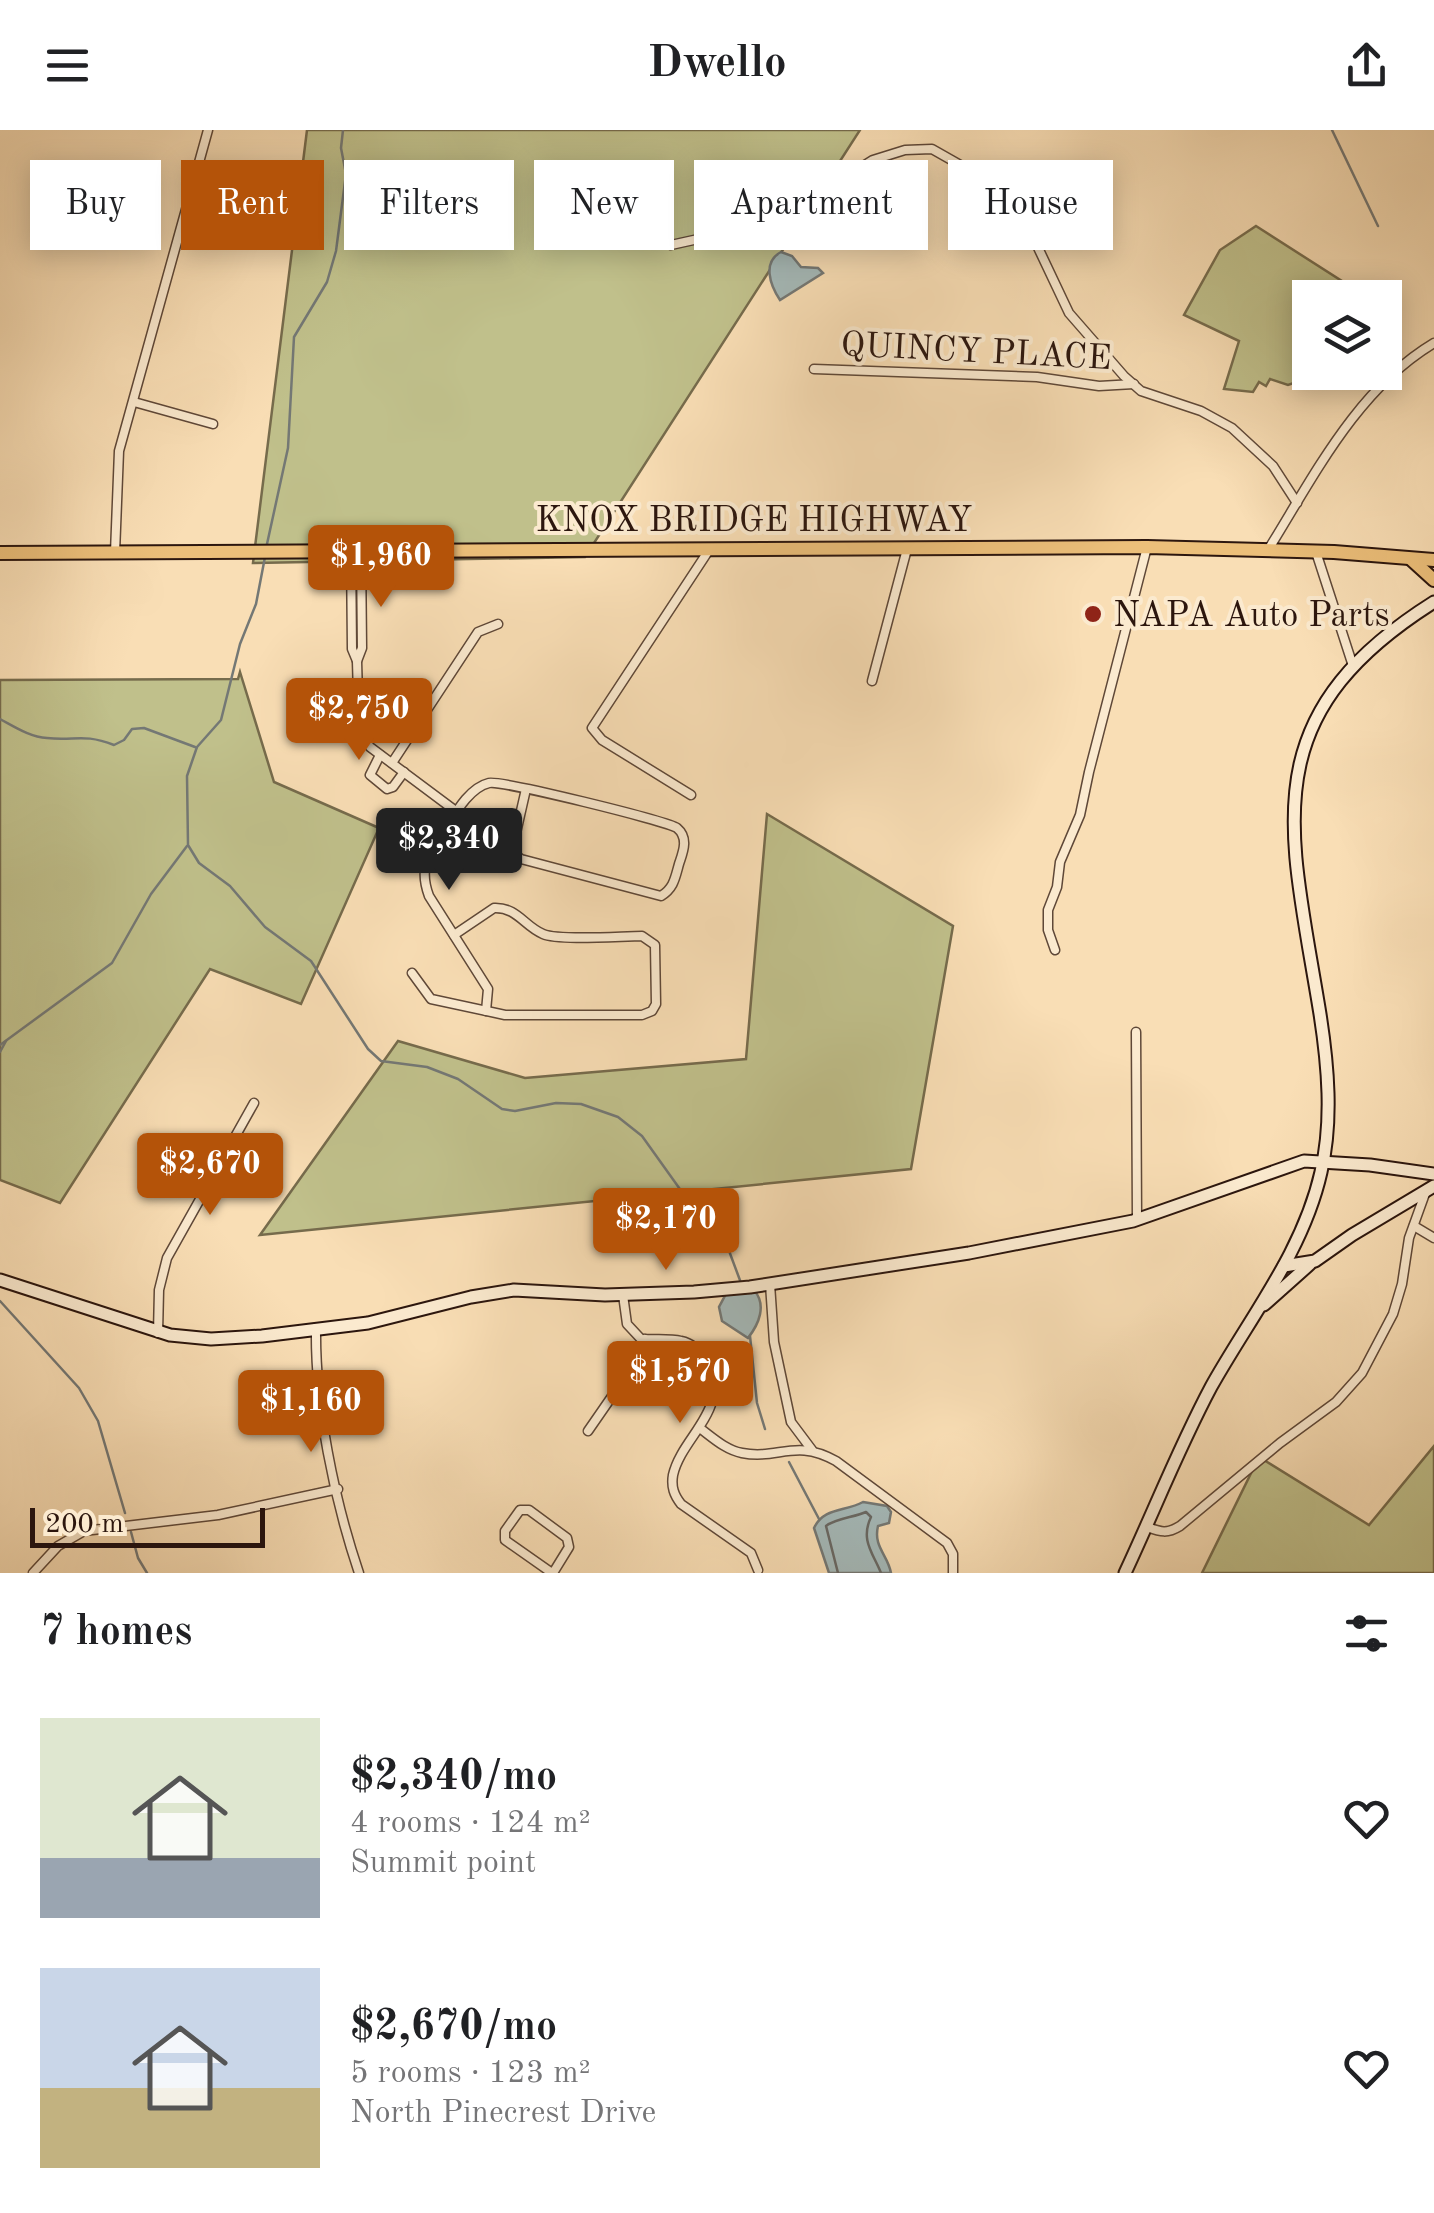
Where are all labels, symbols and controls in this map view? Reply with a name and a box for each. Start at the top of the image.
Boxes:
icon: menu [40,38,95,93]
icon: share [1339,38,1394,93]
text: Dwello [647,42,787,87]
chip: Buy [30,160,161,250]
chip: Rent [181,160,324,250]
chip: Filters [344,160,514,250]
chip: New [534,160,674,250]
chip: Apartment [694,160,928,250]
chip: House [948,160,1113,250]
map controls [1292,280,1402,390]
button: layers [1292,280,1402,390]
street label: QUINCY PLACE [840,328,1112,377]
street label: KNOX BRIDGE HIGHWAY [536,504,972,539]
pin: $1,960 [300,525,462,610]
text: $1,960 [330,541,432,573]
place label: NAPA Auto Parts [1113,599,1390,634]
marker: NAPA Auto Parts [1082,603,1104,625]
pin: $2,750 [278,678,440,763]
text: $2,750 [308,694,410,726]
pin: $2,340 [368,808,530,893]
text: $2,340 [398,824,500,856]
pin: $2,670 [129,1133,291,1218]
text: $2,670 [159,1149,261,1181]
pin: $2,170 [585,1188,747,1273]
text: $2,170 [615,1204,717,1236]
pin: $1,570 [599,1341,761,1426]
text: $1,570 [629,1357,731,1389]
pin: $1,160 [230,1370,392,1455]
text: $1,160 [260,1386,362,1418]
scale bar [30,1503,265,1548]
text: 200 m [45,1511,124,1539]
icon: filters [1339,1606,1394,1661]
text: 7 homes [40,1612,192,1654]
text: $2,340/mo [350,1757,557,1799]
icon: home [120,1758,240,1878]
icon: heart [1339,1791,1394,1846]
text: 4 rooms · 124 m² [350,1808,591,1840]
text: Summit point [350,1848,536,1880]
text: $2,670/mo [350,2007,557,2049]
icon: home [120,2008,240,2128]
icon: heart [1339,2041,1394,2096]
text: 5 rooms · 123 m² [350,2058,591,2090]
text: North Pinecrest Drive [350,2098,656,2130]

